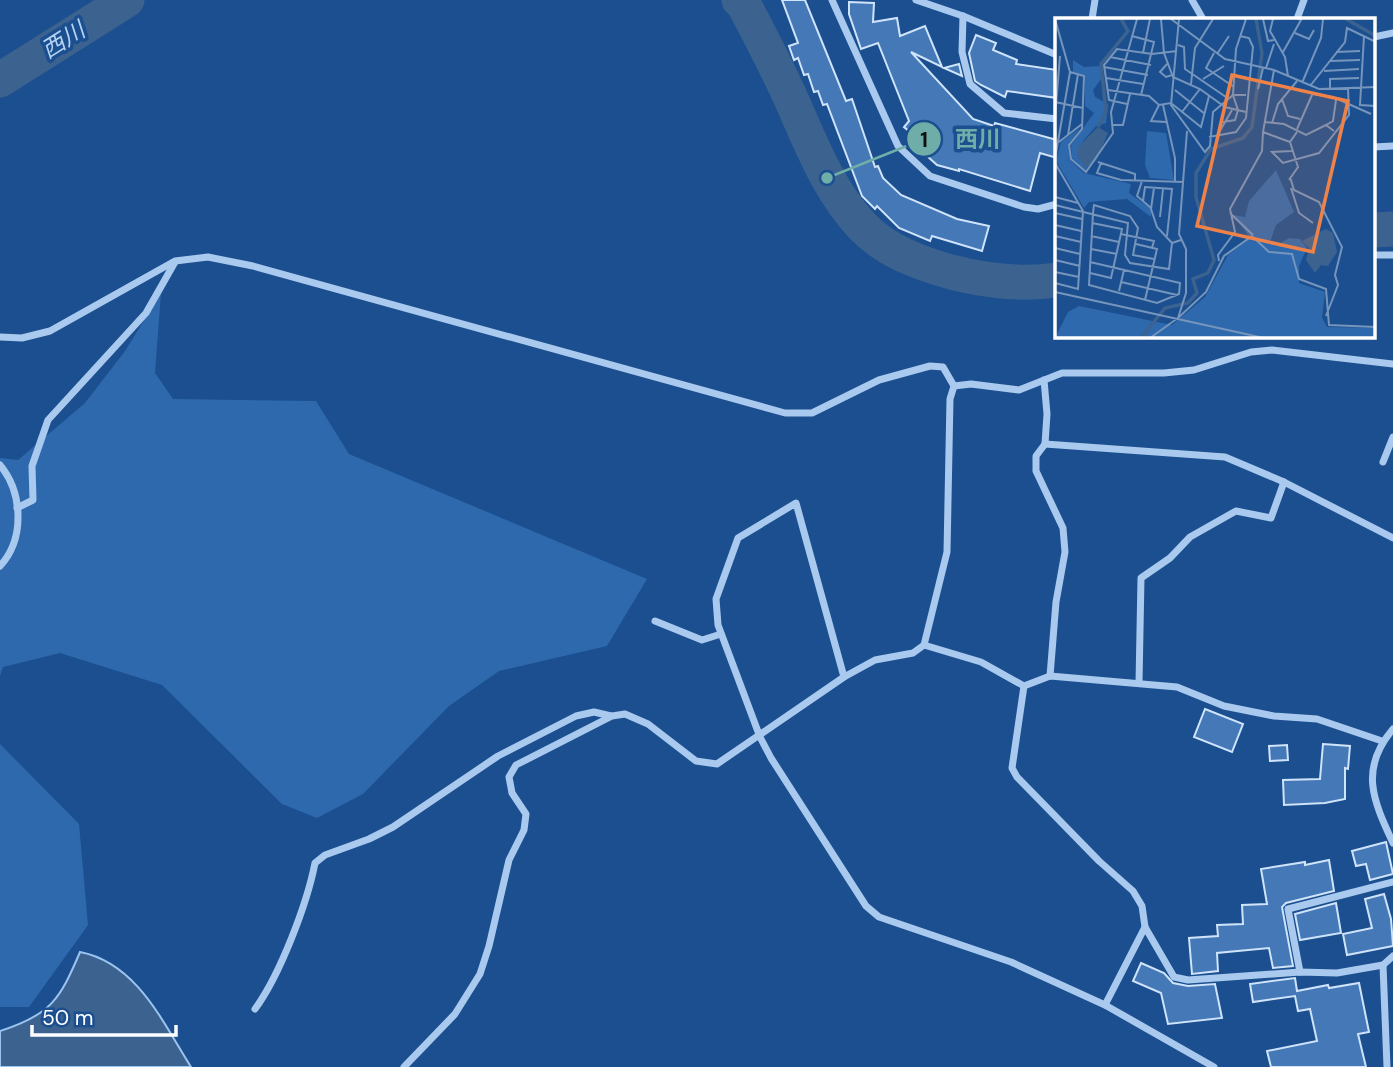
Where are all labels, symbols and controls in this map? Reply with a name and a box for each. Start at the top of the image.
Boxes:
water label: 西川 [36,14,93,65]
inset map [1055,18,1376,338]
callout: 西川 [906,117,1015,161]
text: 西川 [955,124,1001,154]
text: 1 [920,126,928,154]
scale bar [32,993,175,1038]
text: 50 m [42,1004,93,1032]

